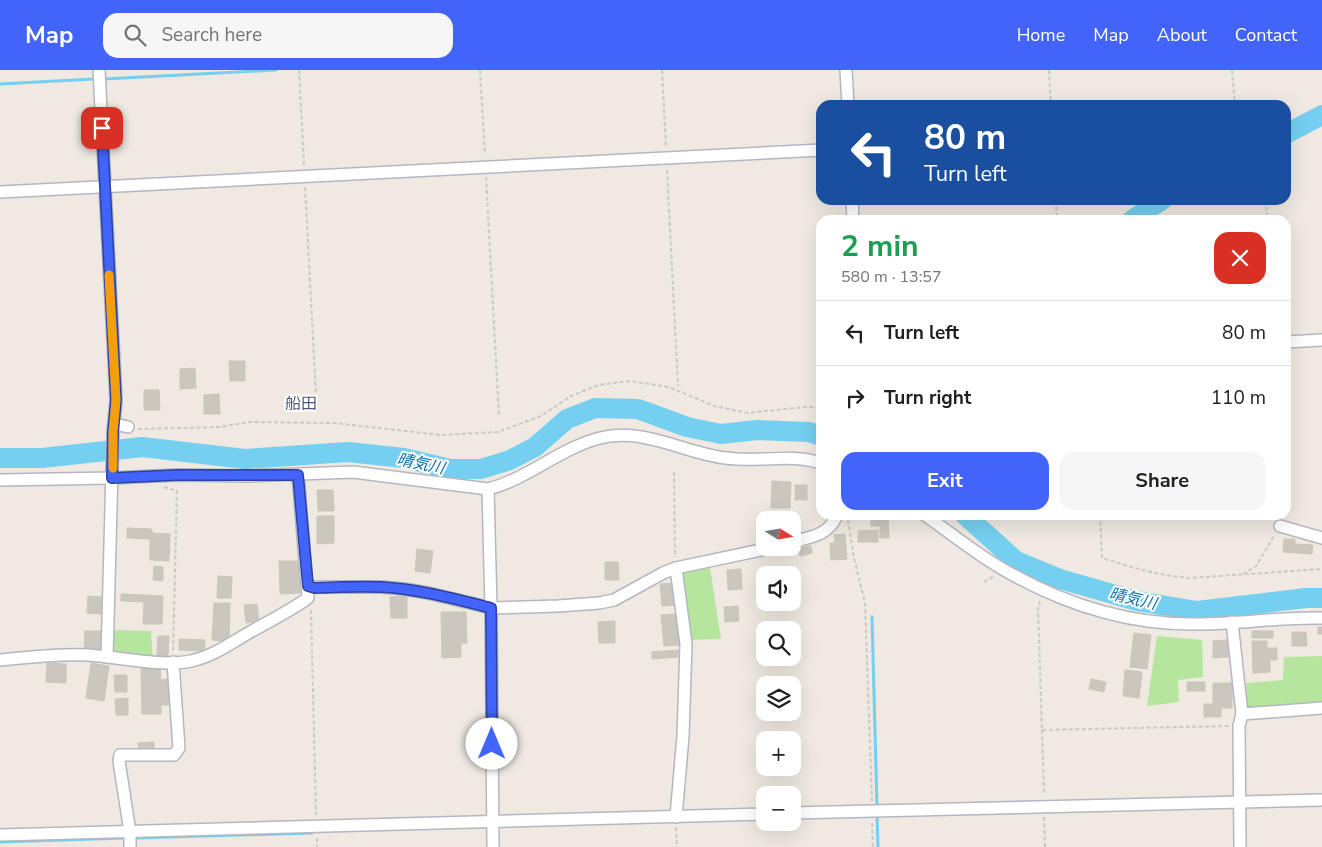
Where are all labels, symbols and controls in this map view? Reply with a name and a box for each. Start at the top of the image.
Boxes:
search box [103,13,453,58]
text: Map [25,19,73,51]
icon: search [121,21,149,49]
text: Search here [161,22,262,48]
text: Home [1017,23,1065,47]
text: Map [1093,23,1129,47]
text: About [1157,23,1207,47]
text: Contact [1235,23,1297,47]
pin [81,107,123,149]
icon: arrive [88,114,116,142]
text: 80 m [924,114,1006,161]
icon: left [841,120,906,185]
text: Turn left [924,159,1007,189]
text: 2 min [841,226,919,267]
button: close [1214,232,1266,284]
text: 580 m · 13:57 [841,266,942,288]
icon: left [841,319,869,347]
text: Turn left [884,320,959,346]
text: 80 m [1222,320,1266,346]
icon: right [841,384,869,412]
text: Turn right [884,385,971,411]
text: 110 m [1211,385,1266,411]
district label: 船田 [285,393,317,415]
water label: 晴気川 [395,448,449,480]
button: Exit [841,452,1049,510]
button: Share [1059,452,1266,510]
north arrow [756,511,801,556]
map controls [756,511,801,831]
button: sound [756,566,801,611]
water label: 晴気川 [1107,583,1161,616]
button: search [756,621,801,666]
button: layers [756,676,801,721]
position arrow [465,717,517,769]
button: + [756,731,801,776]
button: − [756,786,801,831]

